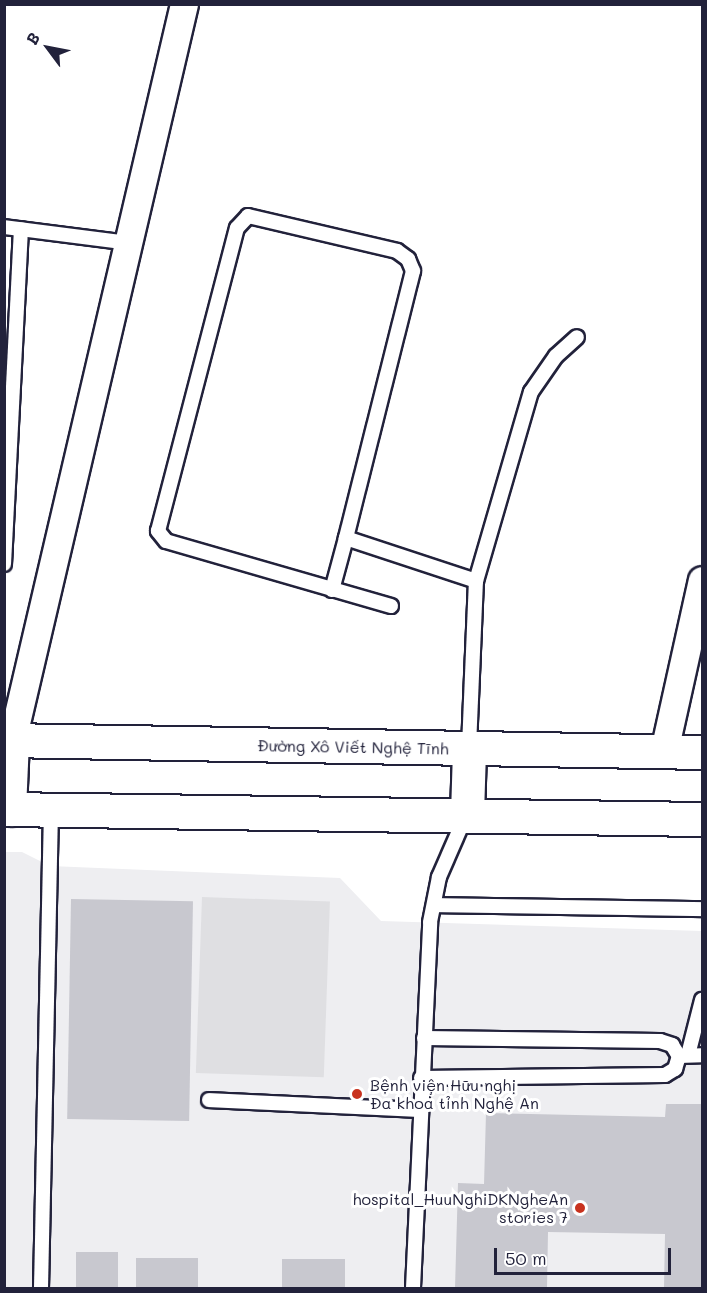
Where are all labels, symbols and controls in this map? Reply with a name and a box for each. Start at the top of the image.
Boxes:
north arrow [18,18,78,78]
text: B [21,28,44,48]
street label: Đường Xô Viết Nghệ Tĩnh [257,736,449,758]
place label: Bệnh viện Hữu nghị Đa khoa tỉnh Nghệ An [370,1075,539,1113]
marker: Bệnh viện Hữu nghị Đa khoa tỉnh Nghệ An [348,1085,366,1103]
place label: hospital_HuuNghiDKNgheAn stories 7 [352,1189,568,1227]
marker: hospital_HuuNghiDKNgheAn stories 7 [573,1201,587,1215]
scale bar [497,1236,674,1274]
text: 50 m [505,1246,547,1270]

